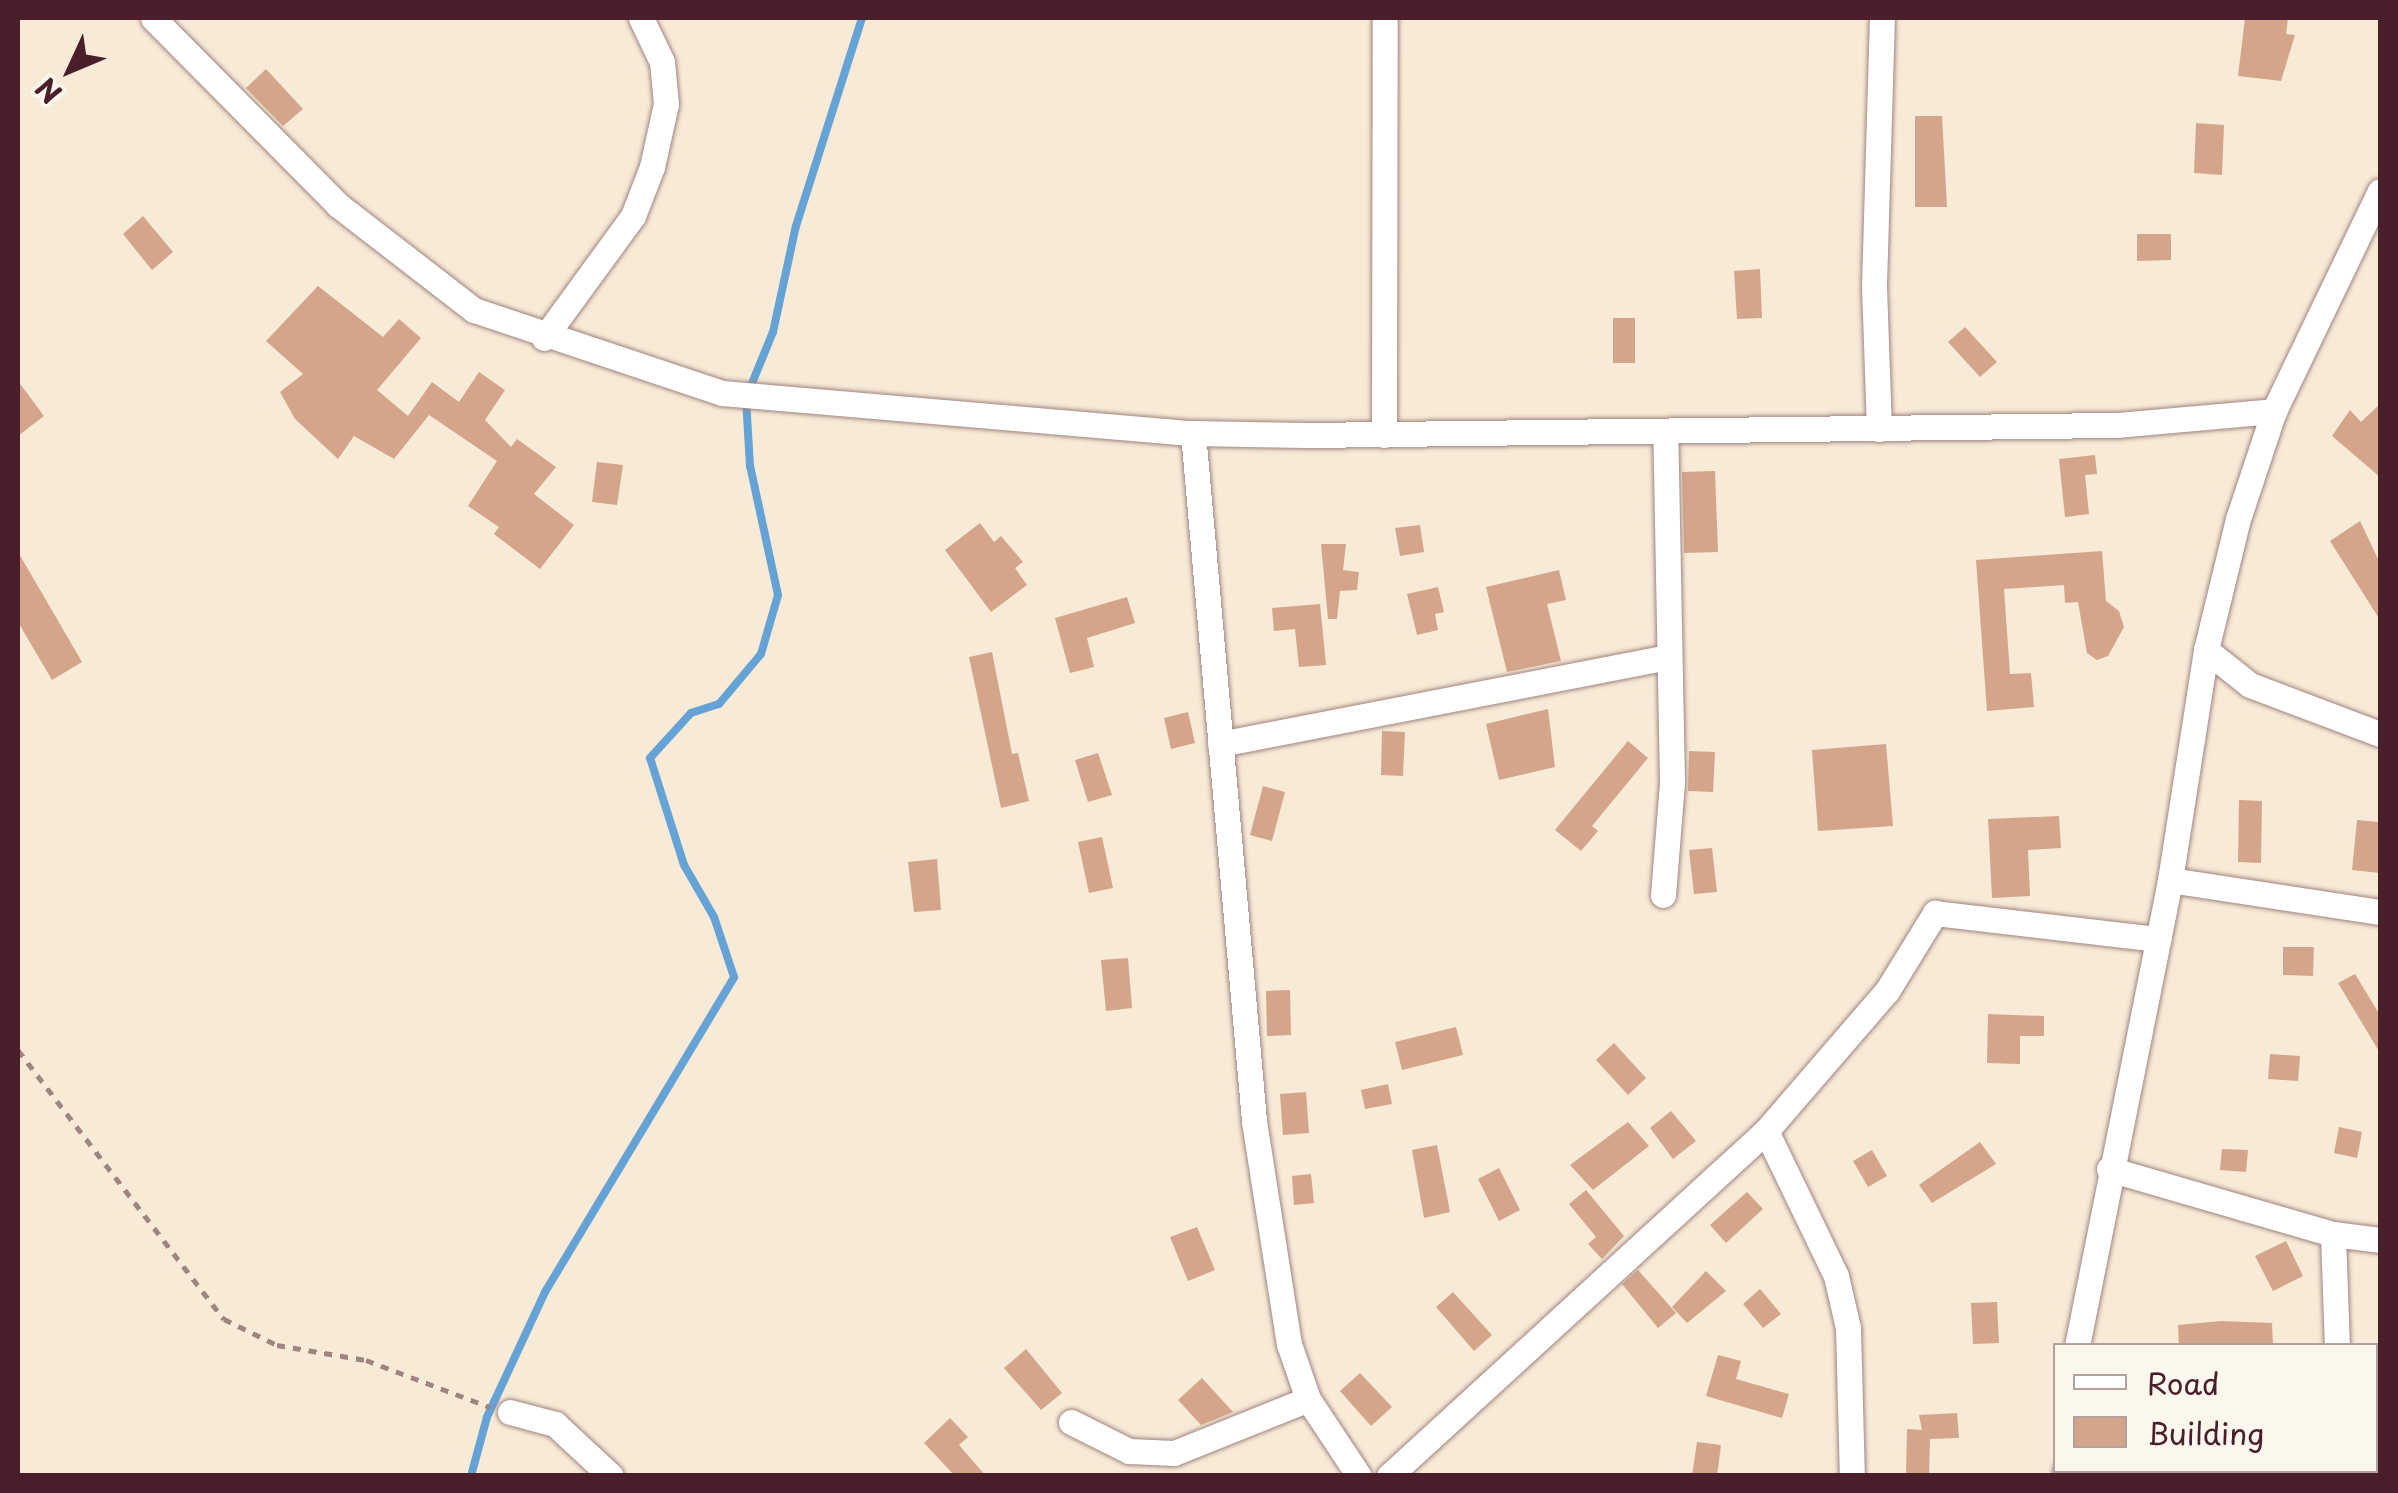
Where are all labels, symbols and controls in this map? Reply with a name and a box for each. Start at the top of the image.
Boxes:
north arrow [20,20,120,120]
text: N [25,68,71,114]
legend [2053,1343,2378,1473]
text: Road [2147,1360,2220,1405]
text: Building [2147,1410,2264,1455]

